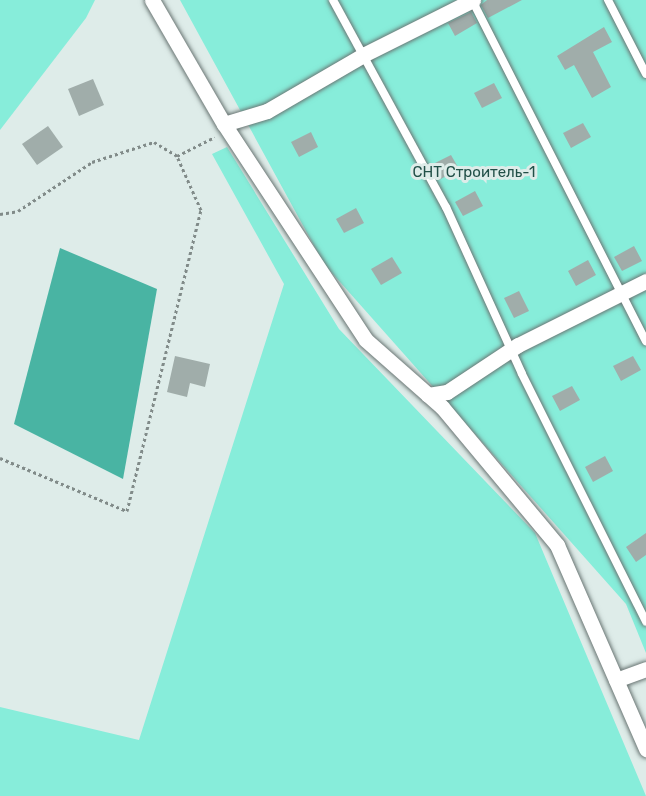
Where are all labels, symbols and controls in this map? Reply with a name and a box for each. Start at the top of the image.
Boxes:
park label: СНТ Строитель-1 [413,164,535,182]

